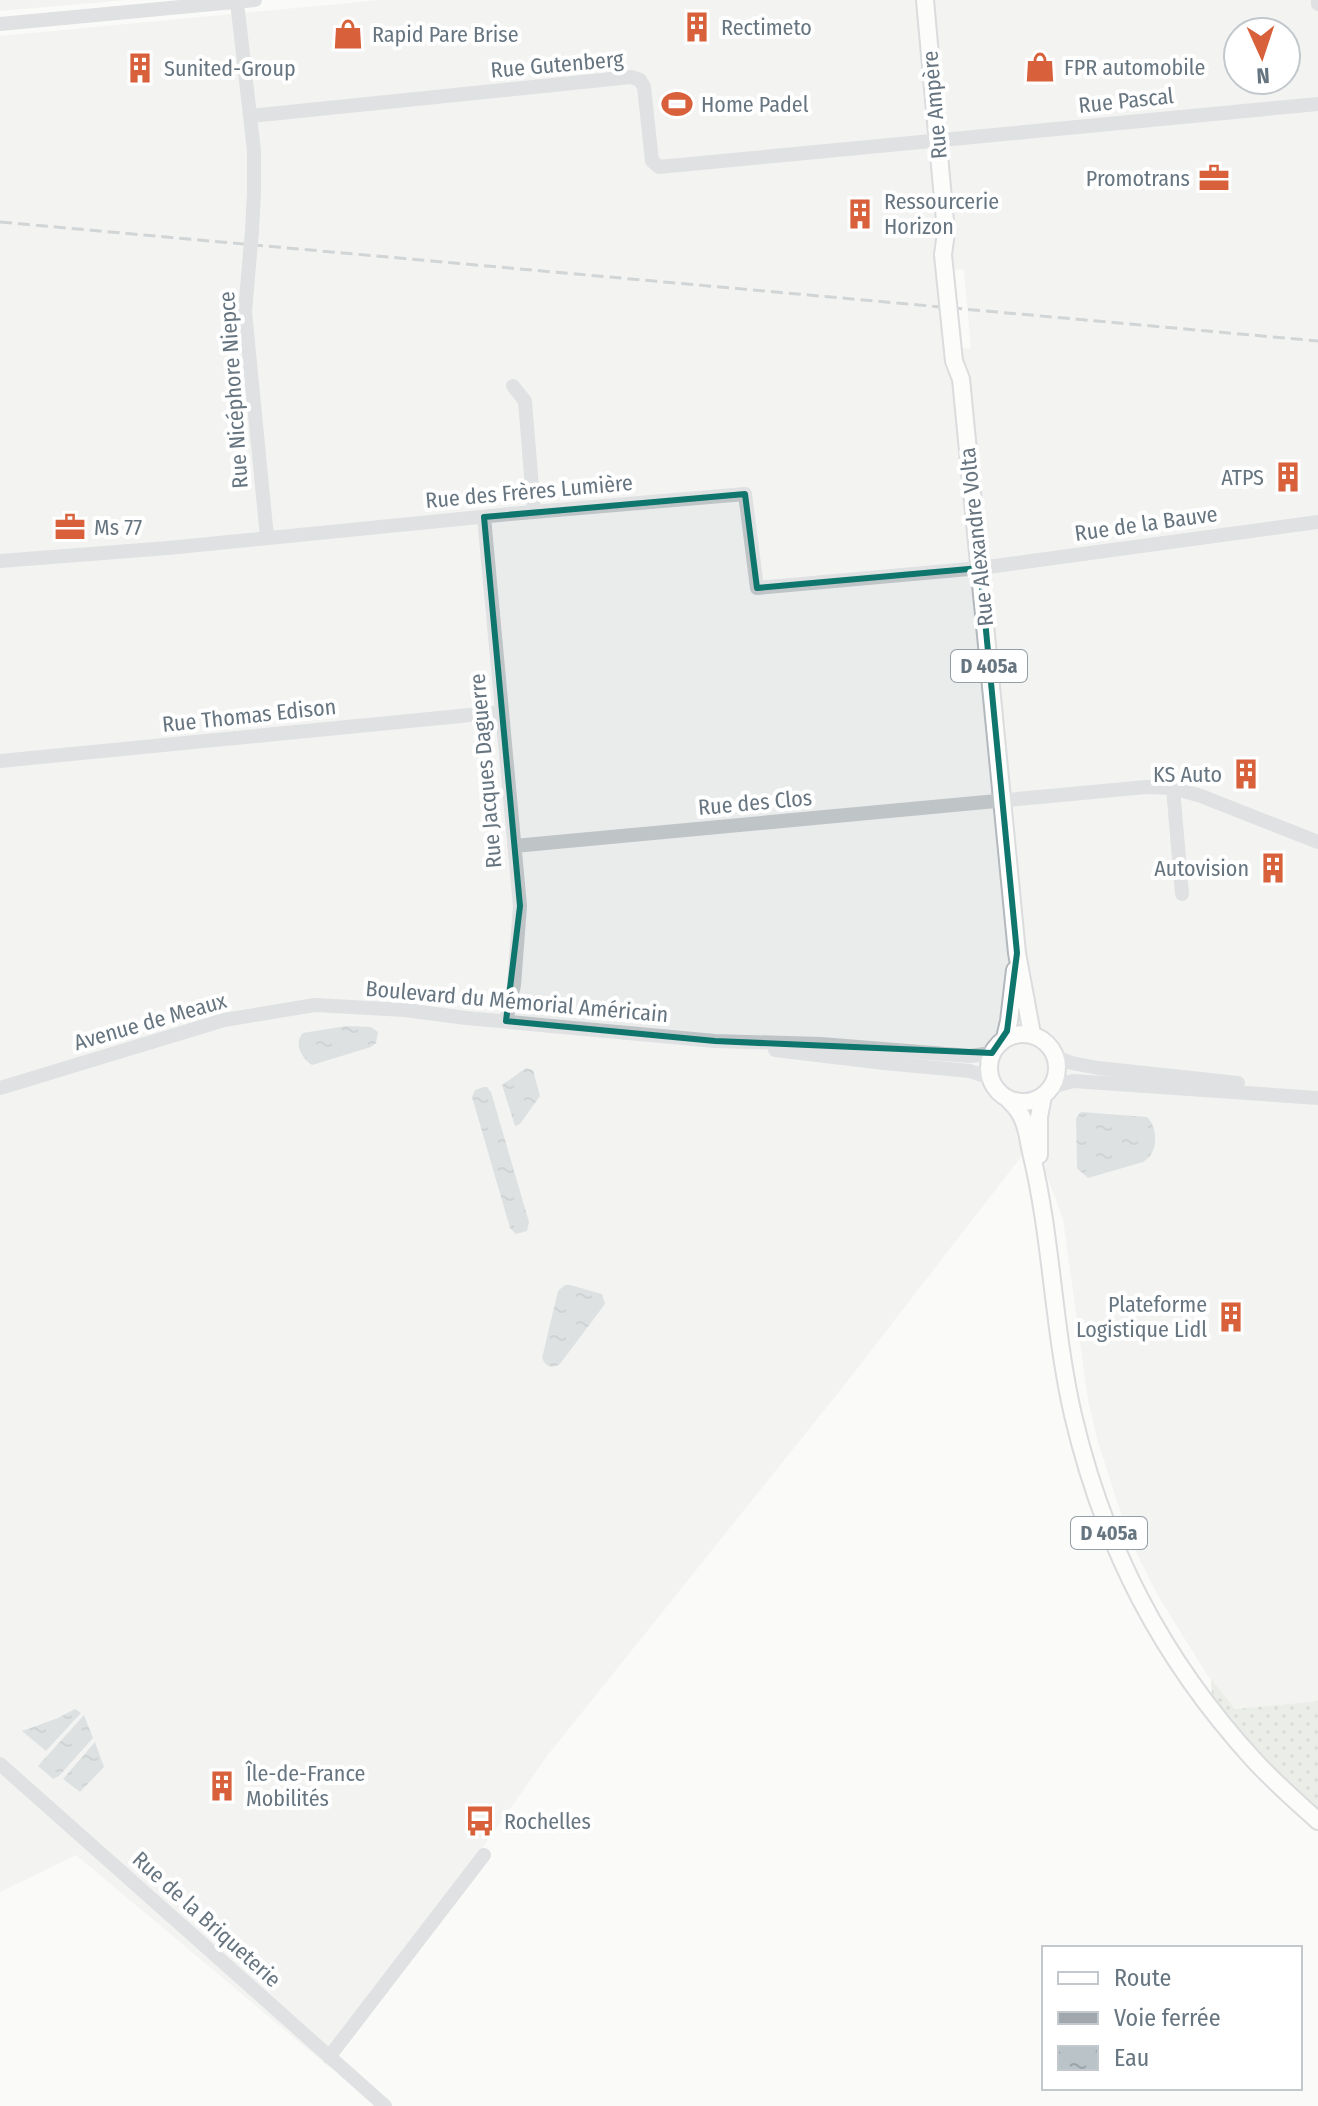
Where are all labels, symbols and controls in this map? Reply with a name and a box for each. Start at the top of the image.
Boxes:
building icon: Rectimeto [680,10,714,44]
place label: Rectimeto [721,14,812,41]
north arrow [1222,16,1302,96]
shop icon: Rapid Pare Brise [331,17,365,51]
place label: Rapid Pare Brise [372,21,519,48]
street label: Rue Gutenberg [489,45,625,84]
street label: Rue Ampère [916,50,953,160]
shop icon: FPR automobile [1023,50,1057,84]
building icon: Sunited-Group [123,51,157,85]
place label: FPR automobile [1064,54,1205,81]
place label: Sunited-Group [164,55,296,82]
text: N [1256,62,1270,89]
street label: Rue Pascal [1077,82,1175,119]
sports icon: Home Padel [660,87,694,121]
place label: Home Padel [701,91,809,118]
office icon: Promotrans [1197,161,1231,195]
place label: Promotrans [1086,165,1190,192]
place label: Ressourcerie Horizon [884,188,999,240]
building icon: Ressourcerie Horizon [843,197,877,231]
street label: Rue Nicéphore Niepce [213,290,254,489]
street label: Rue Alexandre Volta [954,446,999,628]
building icon: ATPS [1271,460,1305,494]
place label: ATPS [1221,464,1264,491]
street label: Rue des Frères Lumière [424,469,634,514]
street label: Rue de la Bauve [1073,500,1219,547]
office icon: Ms 77 [53,510,87,544]
place label: Ms 77 [94,514,142,541]
road number: D 405a [951,650,1027,682]
street label: Rue Jacques Daguerre [464,673,507,869]
street label: Rue Thomas Edison [161,693,337,738]
building icon: KS Auto [1229,757,1263,791]
place label: KS Auto [1153,761,1222,788]
street label: Rue des Clos [697,784,813,821]
building icon: Autovision [1256,851,1290,885]
place label: Autovision [1154,855,1249,882]
street label: Boulevard du Mémorial Américain [364,975,669,1028]
street label: Avenue de Meaux [71,987,230,1056]
place label: Plateforme Logistique Lidl [1076,1291,1207,1343]
building icon: Plateforme Logistique Lidl [1214,1300,1248,1334]
road number: D 405a [1071,1517,1147,1549]
place label: Île-de-France Mobilités [245,1760,365,1812]
building icon: Île-de-France Mobilités [205,1769,239,1803]
bus stop icon: Rochelles [463,1804,497,1838]
place label: Rochelles [504,1808,591,1835]
street label: Rue de la Briqueterie [127,1846,286,1993]
legend [1042,1946,1302,2090]
text: Route [1114,1964,1171,1992]
text: Voie ferrée [1114,2004,1221,2032]
text: Eau [1114,2044,1149,2072]

